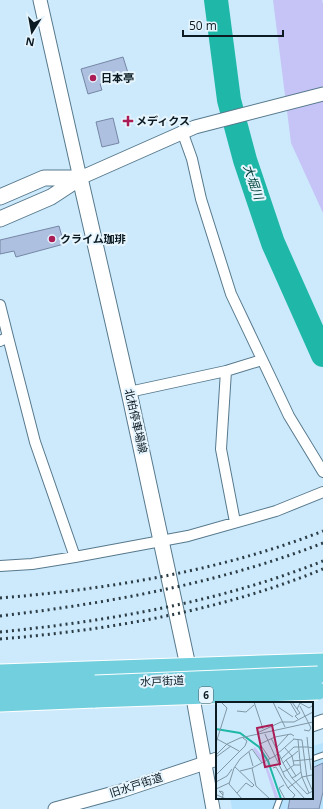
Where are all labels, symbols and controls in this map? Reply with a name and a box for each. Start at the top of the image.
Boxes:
north arrow [12,12,52,52]
scale bar [183,12,283,38]
text: 50 m [189,17,217,34]
text: N [24,34,36,51]
place label: 日本亭 [101,70,134,85]
marker: 日本亭 [88,73,98,83]
place label: メディクス [136,113,190,128]
marker: メディクス [123,116,133,126]
water label: 大堀川 [240,162,268,204]
place label: クライム珈琲 [60,231,126,246]
marker: クライム珈琲 [47,234,57,244]
street label: 北柏停車場線 [122,387,151,455]
street label: 水戸街道 [140,672,184,689]
road number: 6 [199,687,213,703]
inset map [216,702,313,799]
street label: 旧水戸街道 [107,769,164,800]

